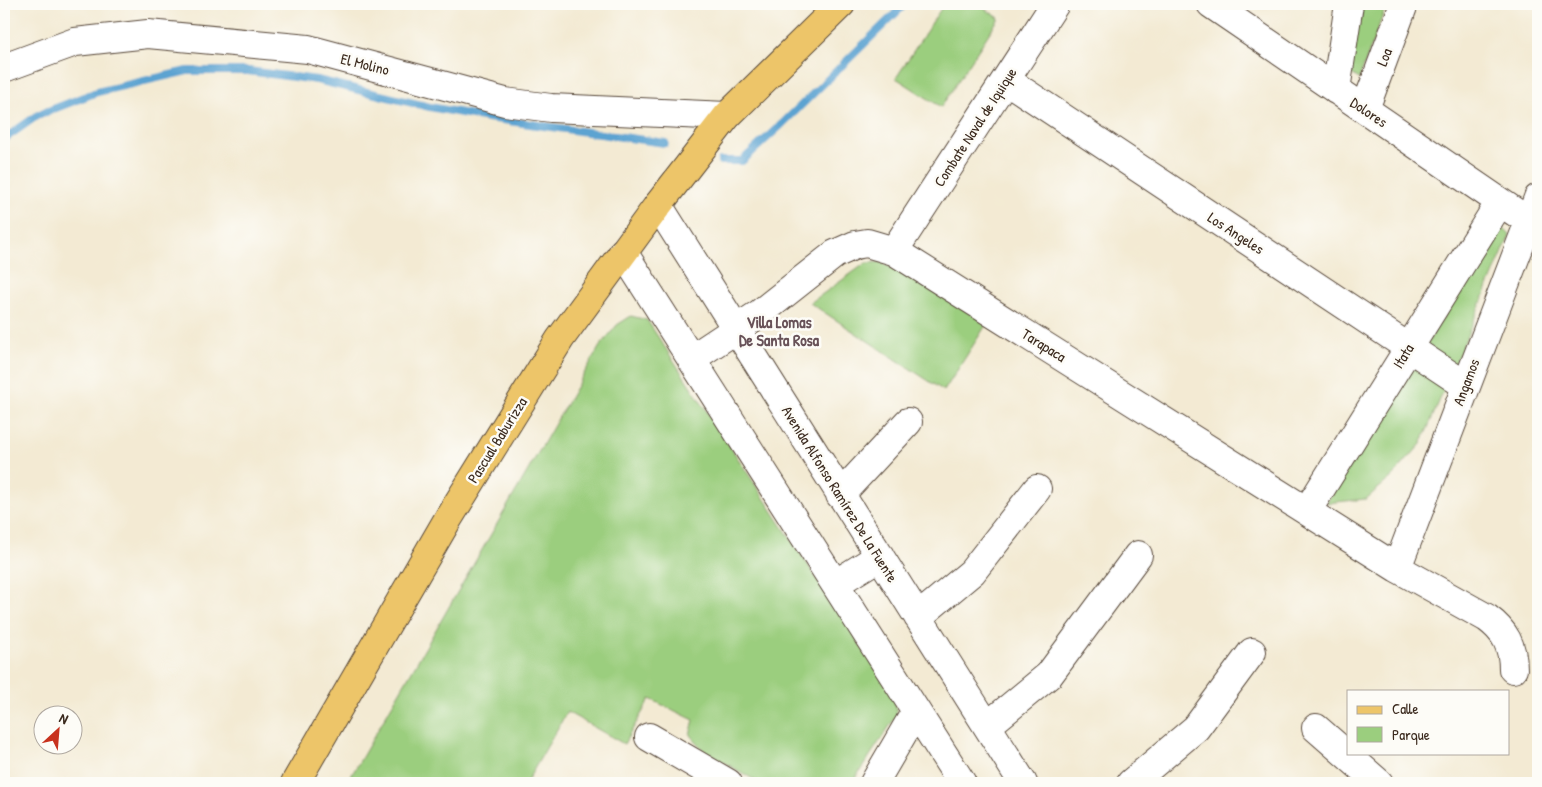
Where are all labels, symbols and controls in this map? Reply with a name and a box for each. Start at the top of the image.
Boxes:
street label: Loa [1371,45,1397,69]
street label: El Molino [339,48,391,80]
street label: Combate Naval de Iquique [929,63,1021,191]
street label: Dolores [1346,92,1392,132]
street label: Los Angeles [1204,207,1268,259]
district label: Villa Lomas De Santa Rosa [739,311,820,351]
street label: Tarapaca [1018,323,1070,367]
street label: Itata [1387,339,1419,372]
street label: Angamos [1447,355,1485,408]
street label: Pascual Baburizza [462,393,532,487]
street label: Avenida Alfonso Ramírez De La Fuente [777,402,903,586]
legend [1347,690,1510,754]
text: Calle [1392,698,1419,719]
north arrow [32,704,82,754]
text: N [56,708,72,728]
text: Parque [1392,724,1430,745]

